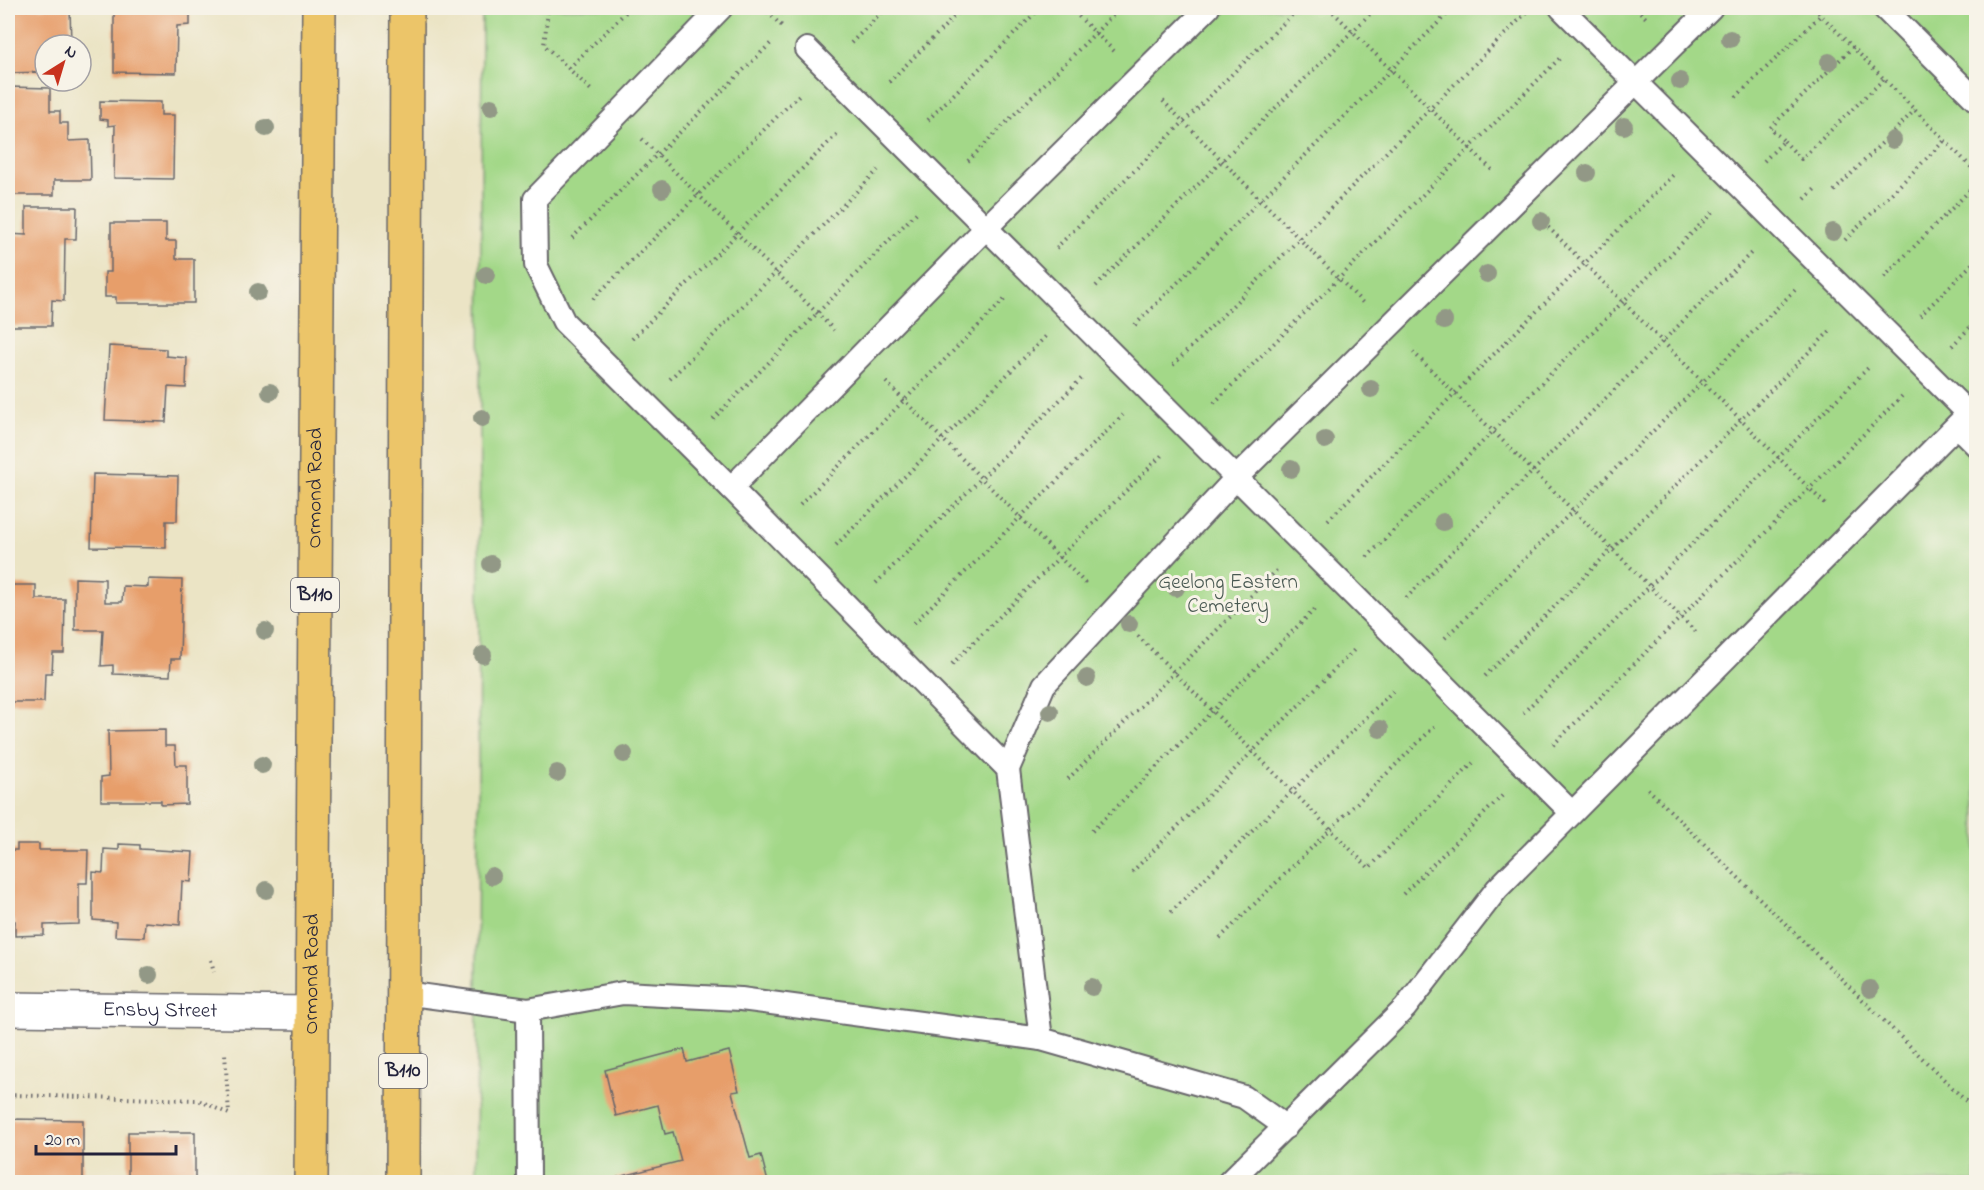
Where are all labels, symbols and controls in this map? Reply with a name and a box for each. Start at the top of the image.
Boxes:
north arrow [33,33,93,93]
text: N [59,40,83,66]
street label: Ormond Road [300,427,331,548]
park label: Geelong Eastern Cemetery [1158,568,1298,624]
road number: B110 [291,578,339,612]
street label: Ormond Road [297,913,328,1034]
street label: Ensby Street [102,995,218,1028]
road number: B110 [379,1054,427,1088]
scale bar [36,1118,176,1156]
text: 20 m [45,1128,80,1154]

